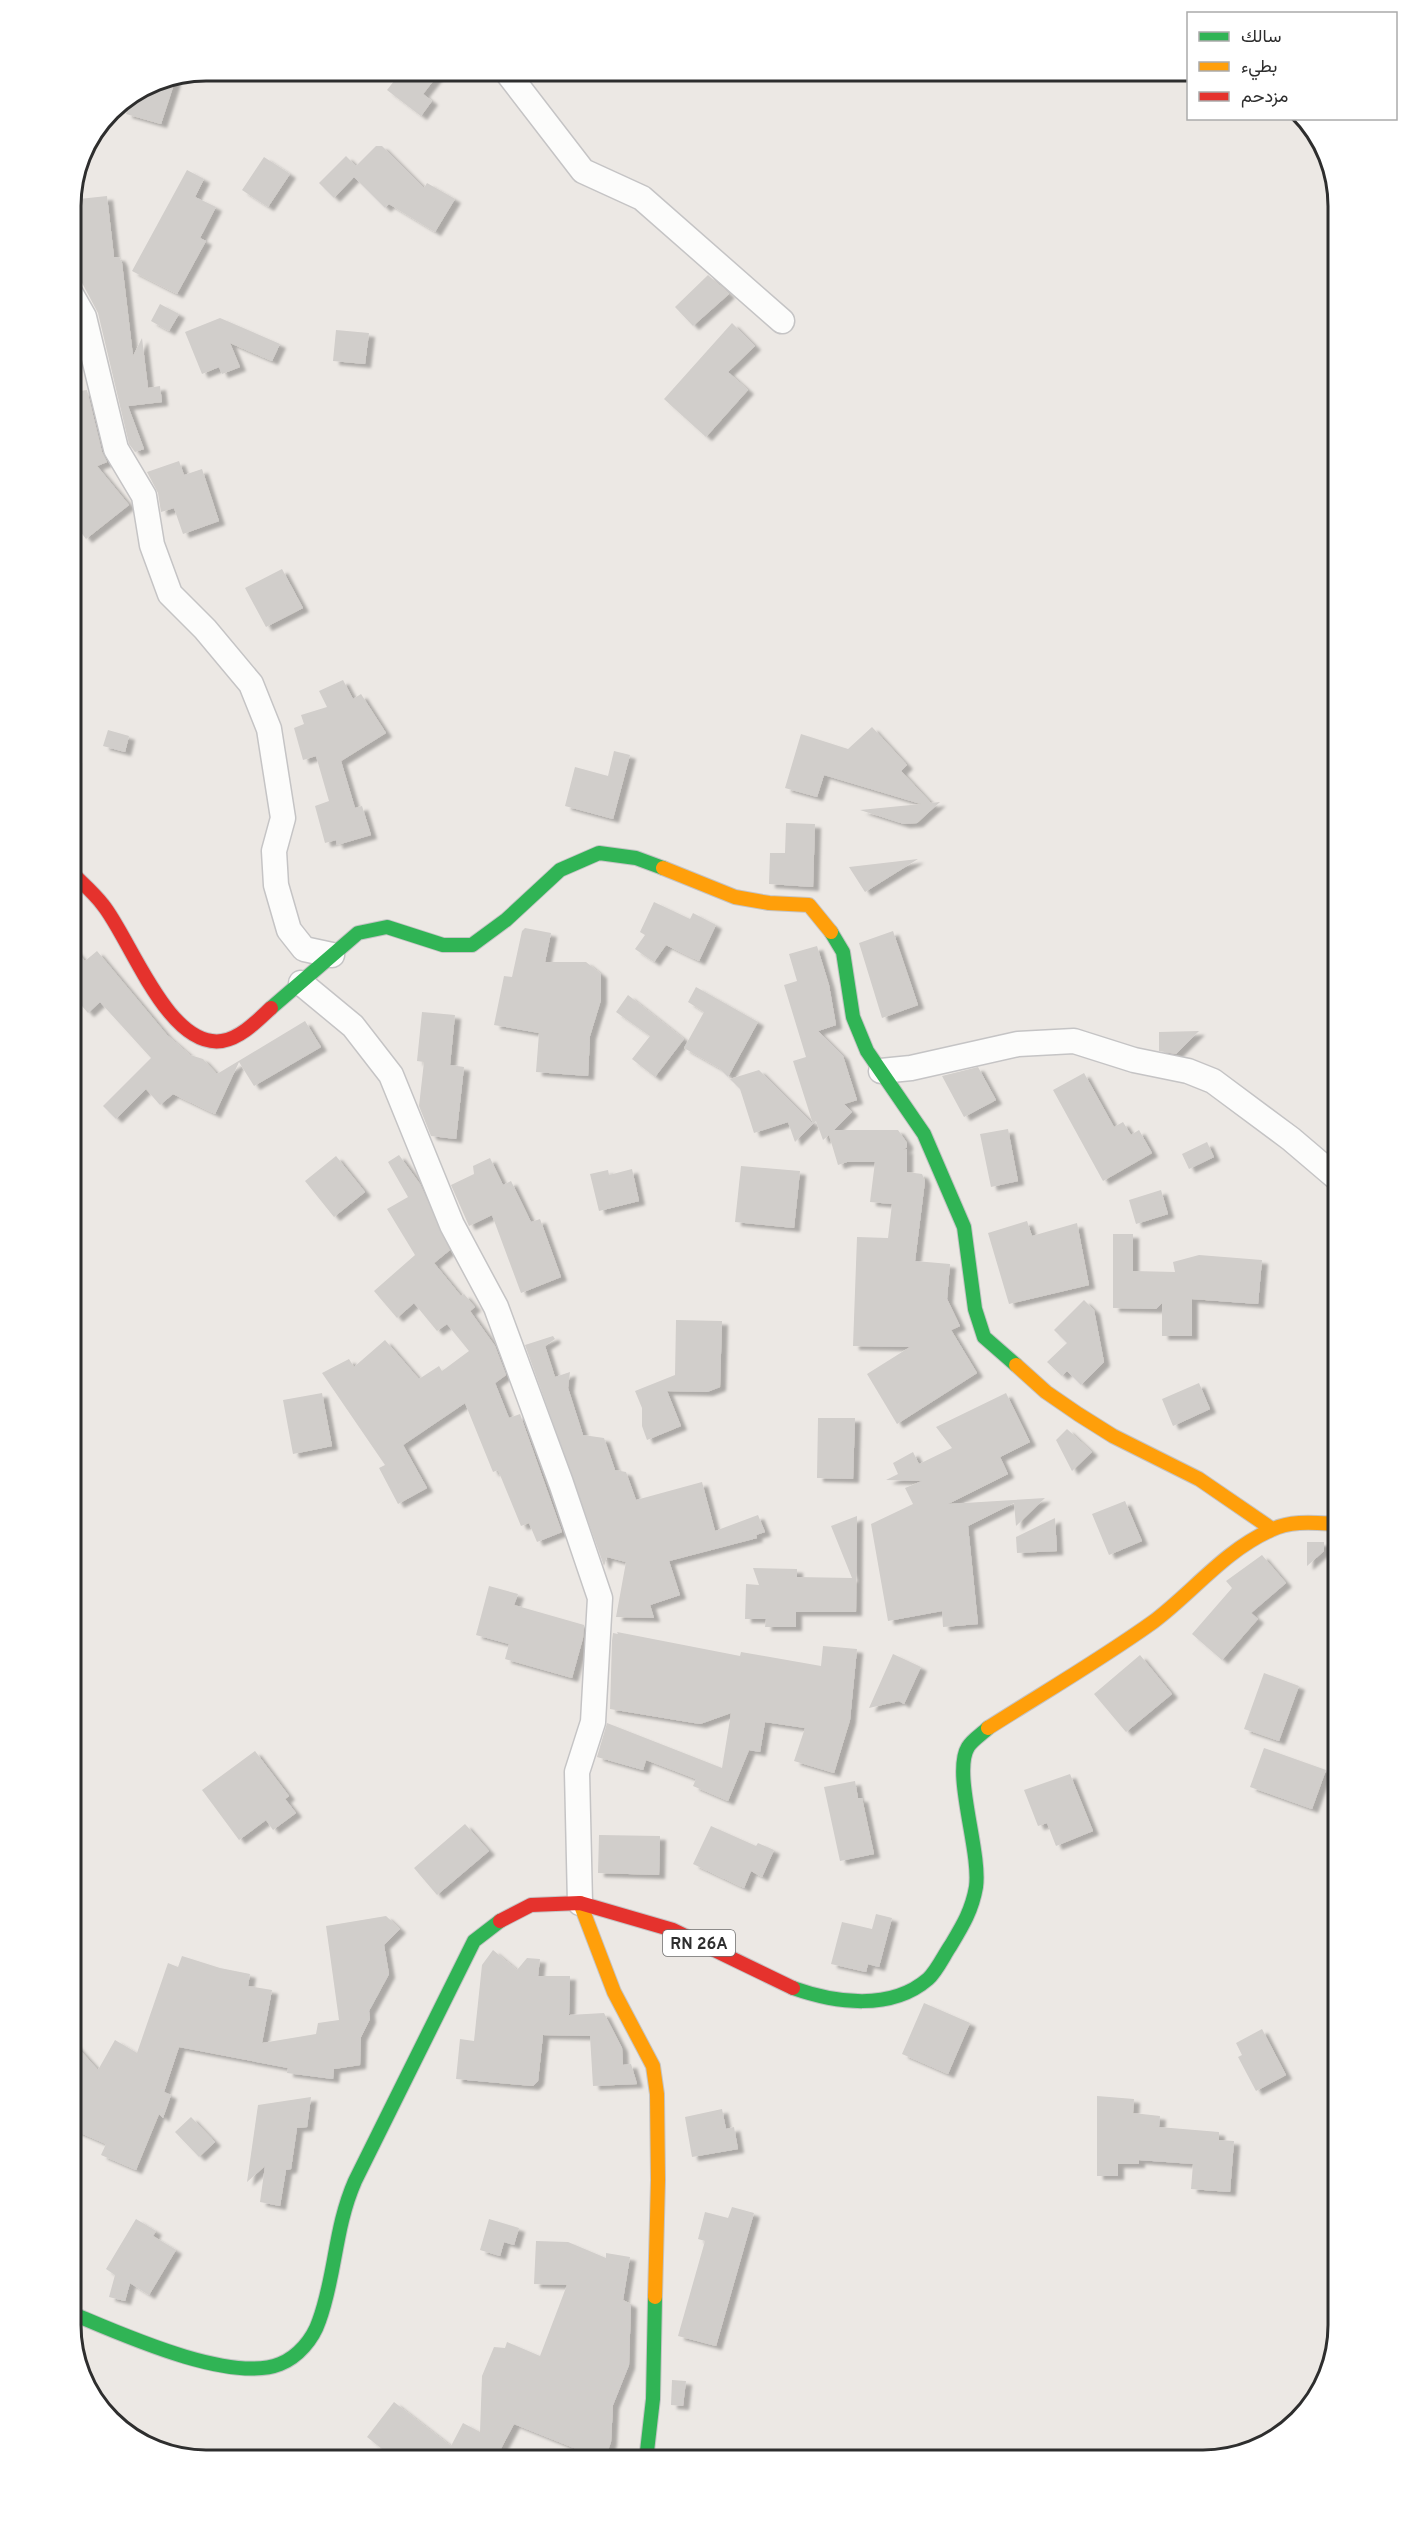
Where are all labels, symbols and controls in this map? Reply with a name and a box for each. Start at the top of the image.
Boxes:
legend [1187,12,1397,120]
text: سالك [1241,26,1281,49]
text: بطيء [1241,56,1277,81]
text: مزدحم [1241,86,1288,109]
road number: RN 26A [663,1930,735,1956]

